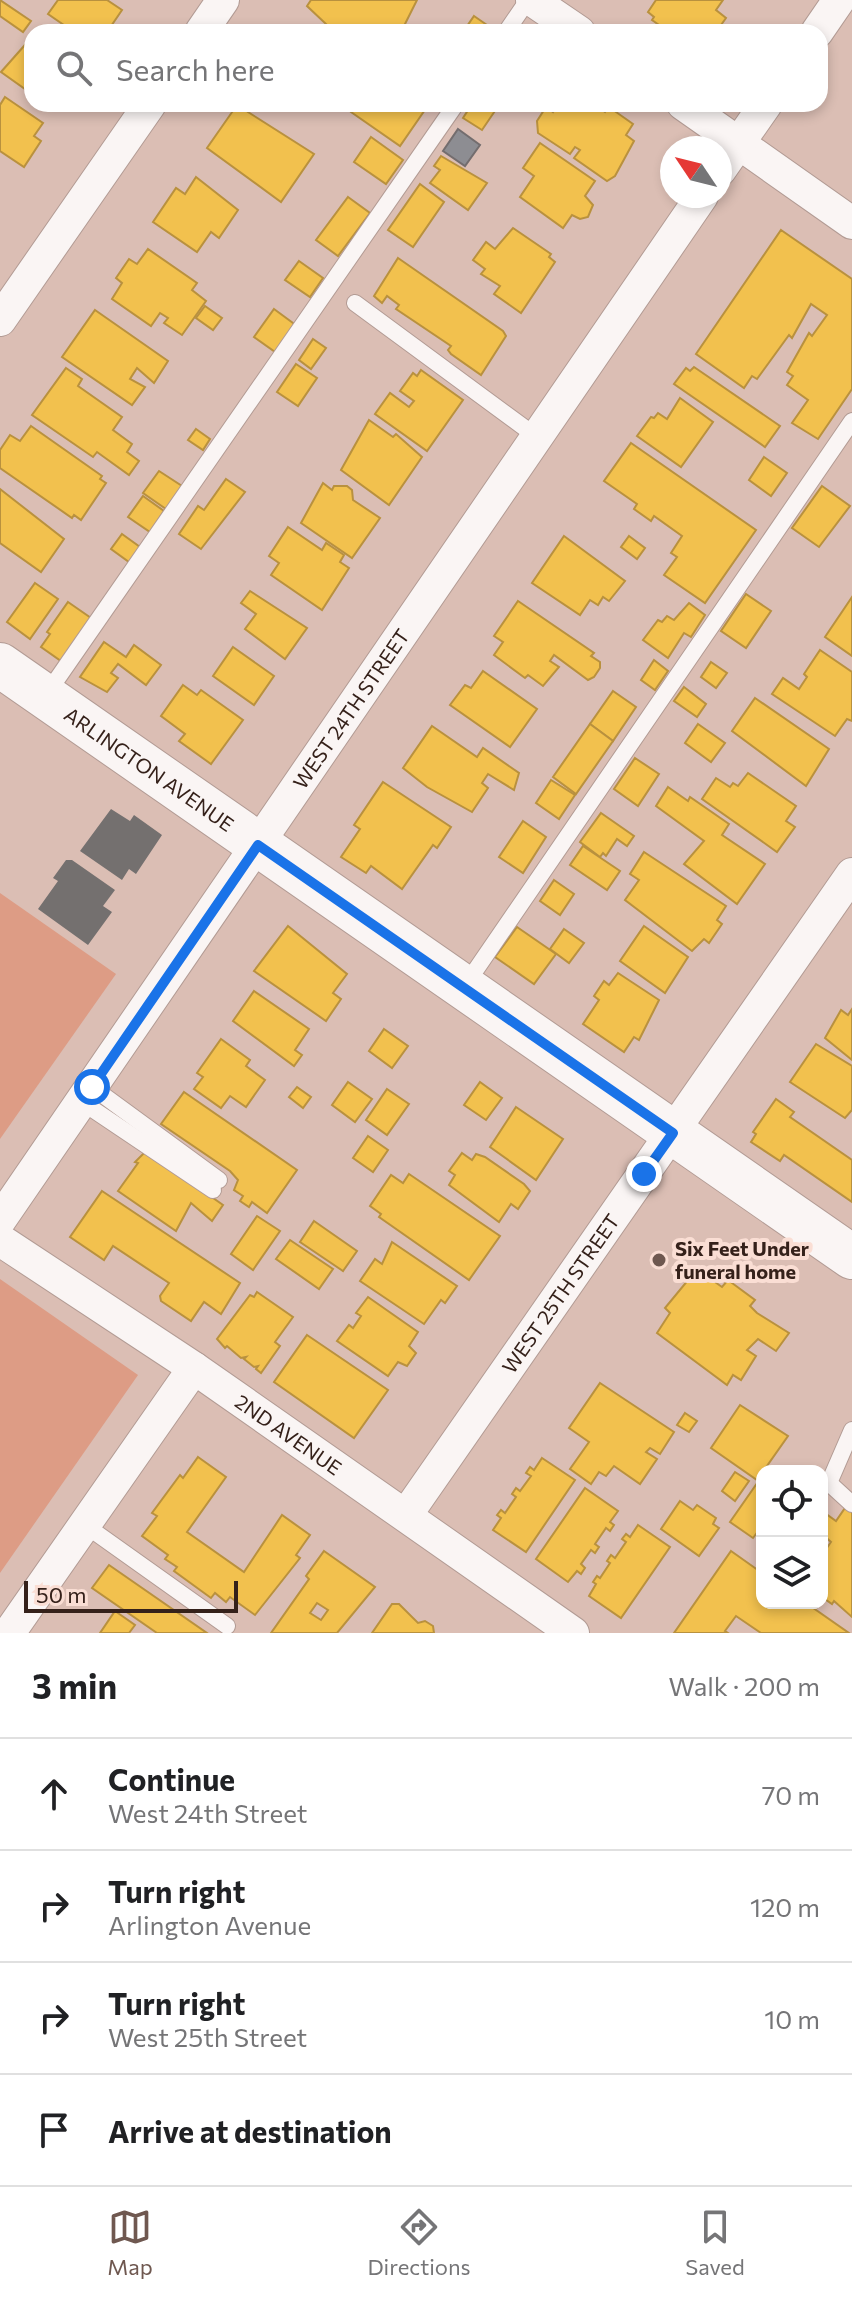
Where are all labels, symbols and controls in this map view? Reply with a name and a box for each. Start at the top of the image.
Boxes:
search box [24,24,828,112]
icon: search [52,46,96,90]
text: Search here [116,50,275,87]
north arrow [660,136,732,208]
street label: WEST 24TH STREET [287,624,414,793]
street label: ARLINGTON AVENUE [60,702,239,836]
route start [74,1069,110,1105]
route end [626,1156,662,1192]
street label: WEST 25TH STREET [497,1209,624,1378]
place label: Six Feet Under funeral home [675,1236,809,1283]
marker: Six Feet Under funeral home [650,1251,668,1269]
street label: 2ND AVENUE [231,1389,347,1480]
map controls [756,1465,828,1609]
button: locate [756,1465,828,1537]
button: layers [756,1537,828,1609]
scale bar [24,1577,238,1613]
text: 50 m [36,1581,86,1608]
text: 3 min [32,1664,117,1706]
text: Walk · 200 m [669,1670,820,1701]
text: Continue [108,1760,235,1797]
icon: ahead [32,1772,76,1816]
text: 70 m [762,1779,820,1810]
text: West 24th Street [108,1797,307,1828]
text: Turn right [108,1872,245,1909]
icon: right [32,1884,76,1928]
text: 120 m [750,1891,820,1922]
text: Arlington Avenue [108,1909,311,1940]
text: Turn right [108,1984,245,2021]
icon: right [32,1996,76,2040]
text: 10 m [764,2003,820,2034]
text: West 25th Street [108,2021,307,2052]
icon: arrive [32,2108,76,2152]
text: Arrive at destination [108,2112,392,2149]
tab: Map [107,2205,153,2280]
tab: Directions [367,2205,471,2280]
tab: Saved [685,2205,745,2280]

